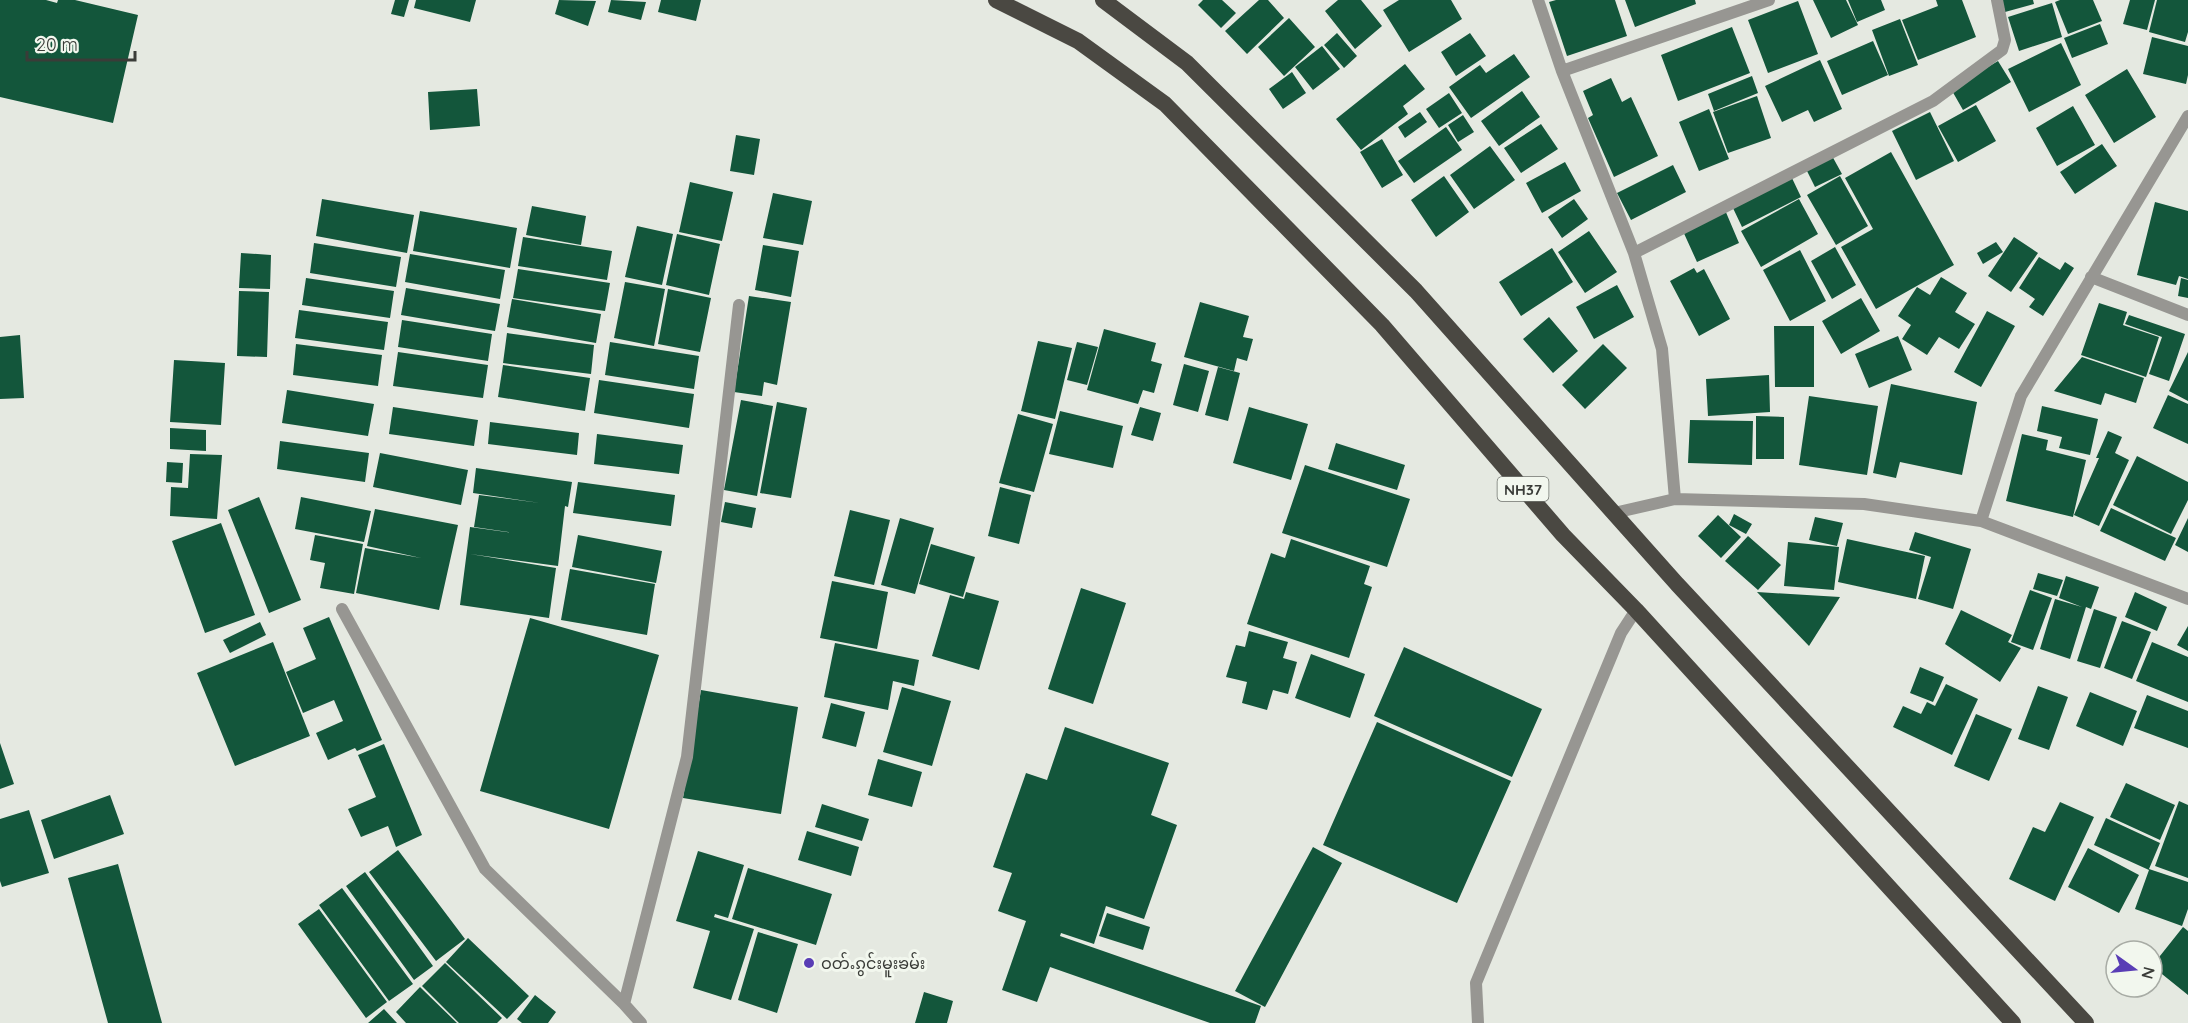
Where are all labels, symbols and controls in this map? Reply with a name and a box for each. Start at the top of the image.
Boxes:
scale bar [27,24,135,62]
text: 20 m [36,33,78,56]
road number: NH37 [1498,477,1549,501]
north arrow [2104,939,2164,999]
place label: ဝတ်ႉၵွင်းမူးၶမ်း [821,952,925,978]
marker: ဝတ်ႉၵွင်းမူးၶမ်း [802,956,816,970]
text: N [2137,965,2160,981]

